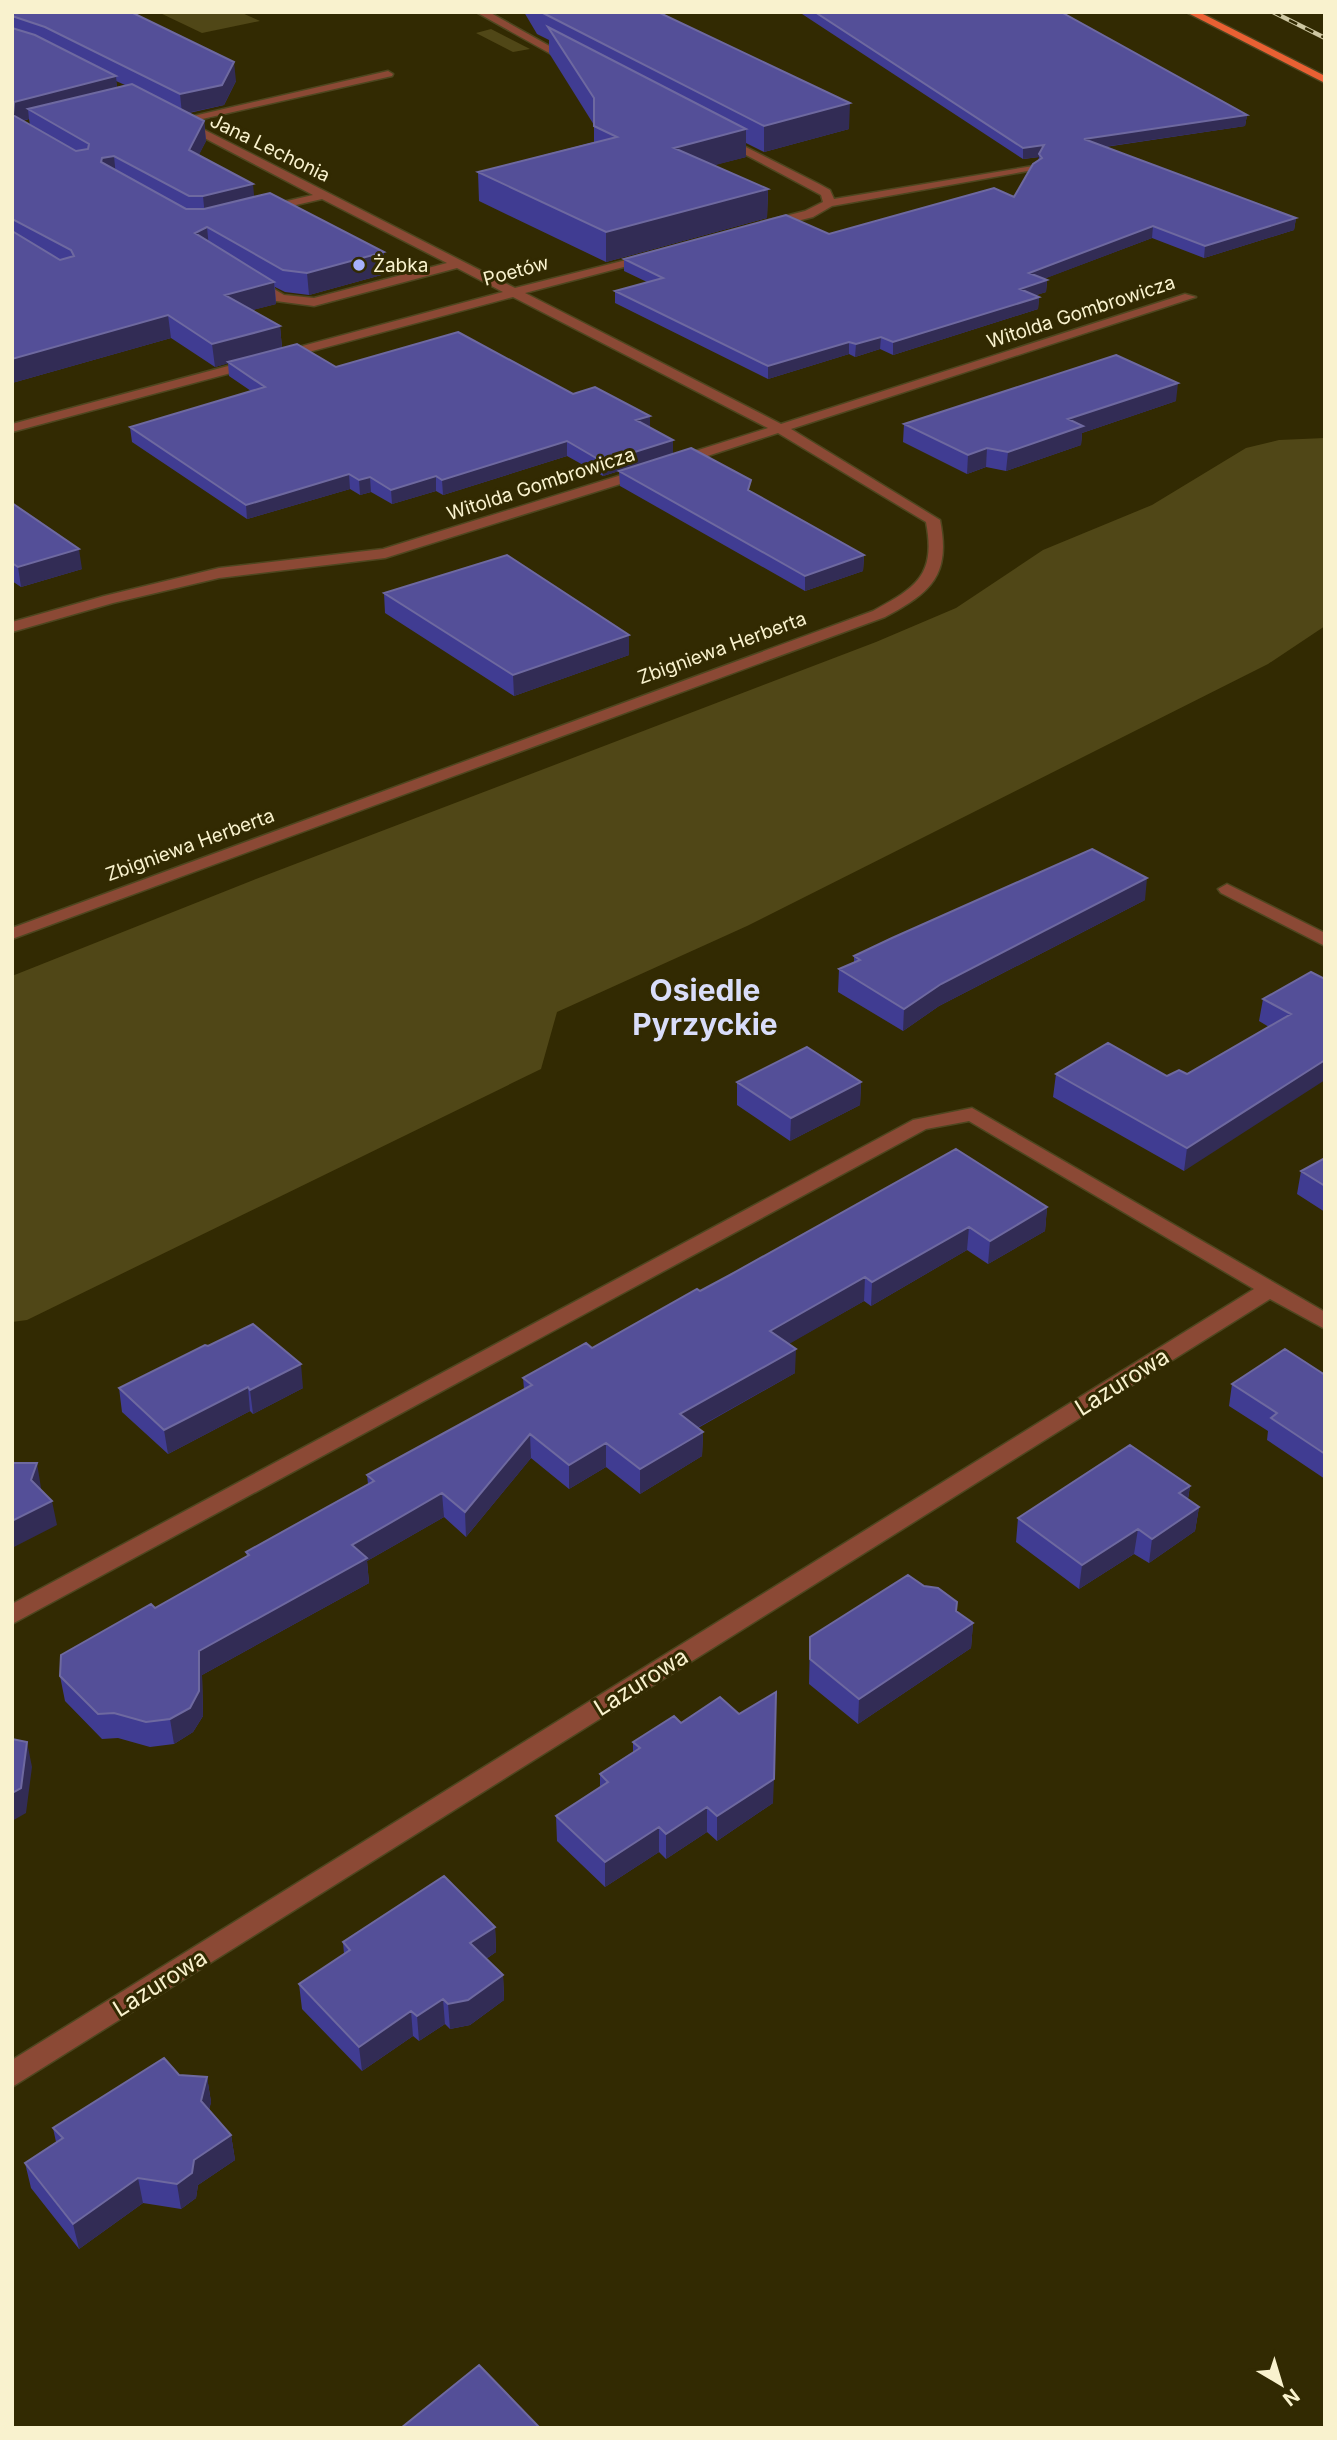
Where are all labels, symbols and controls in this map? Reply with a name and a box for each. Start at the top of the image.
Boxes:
street label: Jana Lechonia [206,109,334,187]
street label: Poetów [481,251,551,291]
place label: Żabka [373,254,428,277]
marker: Żabka [351,257,367,273]
street label: Witolda Gombrowicza [984,271,1178,353]
street label: Witolda Gombrowicza [444,443,638,525]
street label: Zbigniewa Herberta [635,607,809,689]
street label: Zbigniewa Herberta [103,804,277,886]
district label: Osiedle Pyrzyckie [632,972,778,1042]
street label: Lazurowa [1070,1342,1174,1422]
street label: Lazurowa [589,1642,693,1722]
street label: Lazurowa [108,1943,212,2023]
north arrow [1246,2349,1316,2419]
text: N [1278,2383,1304,2411]

